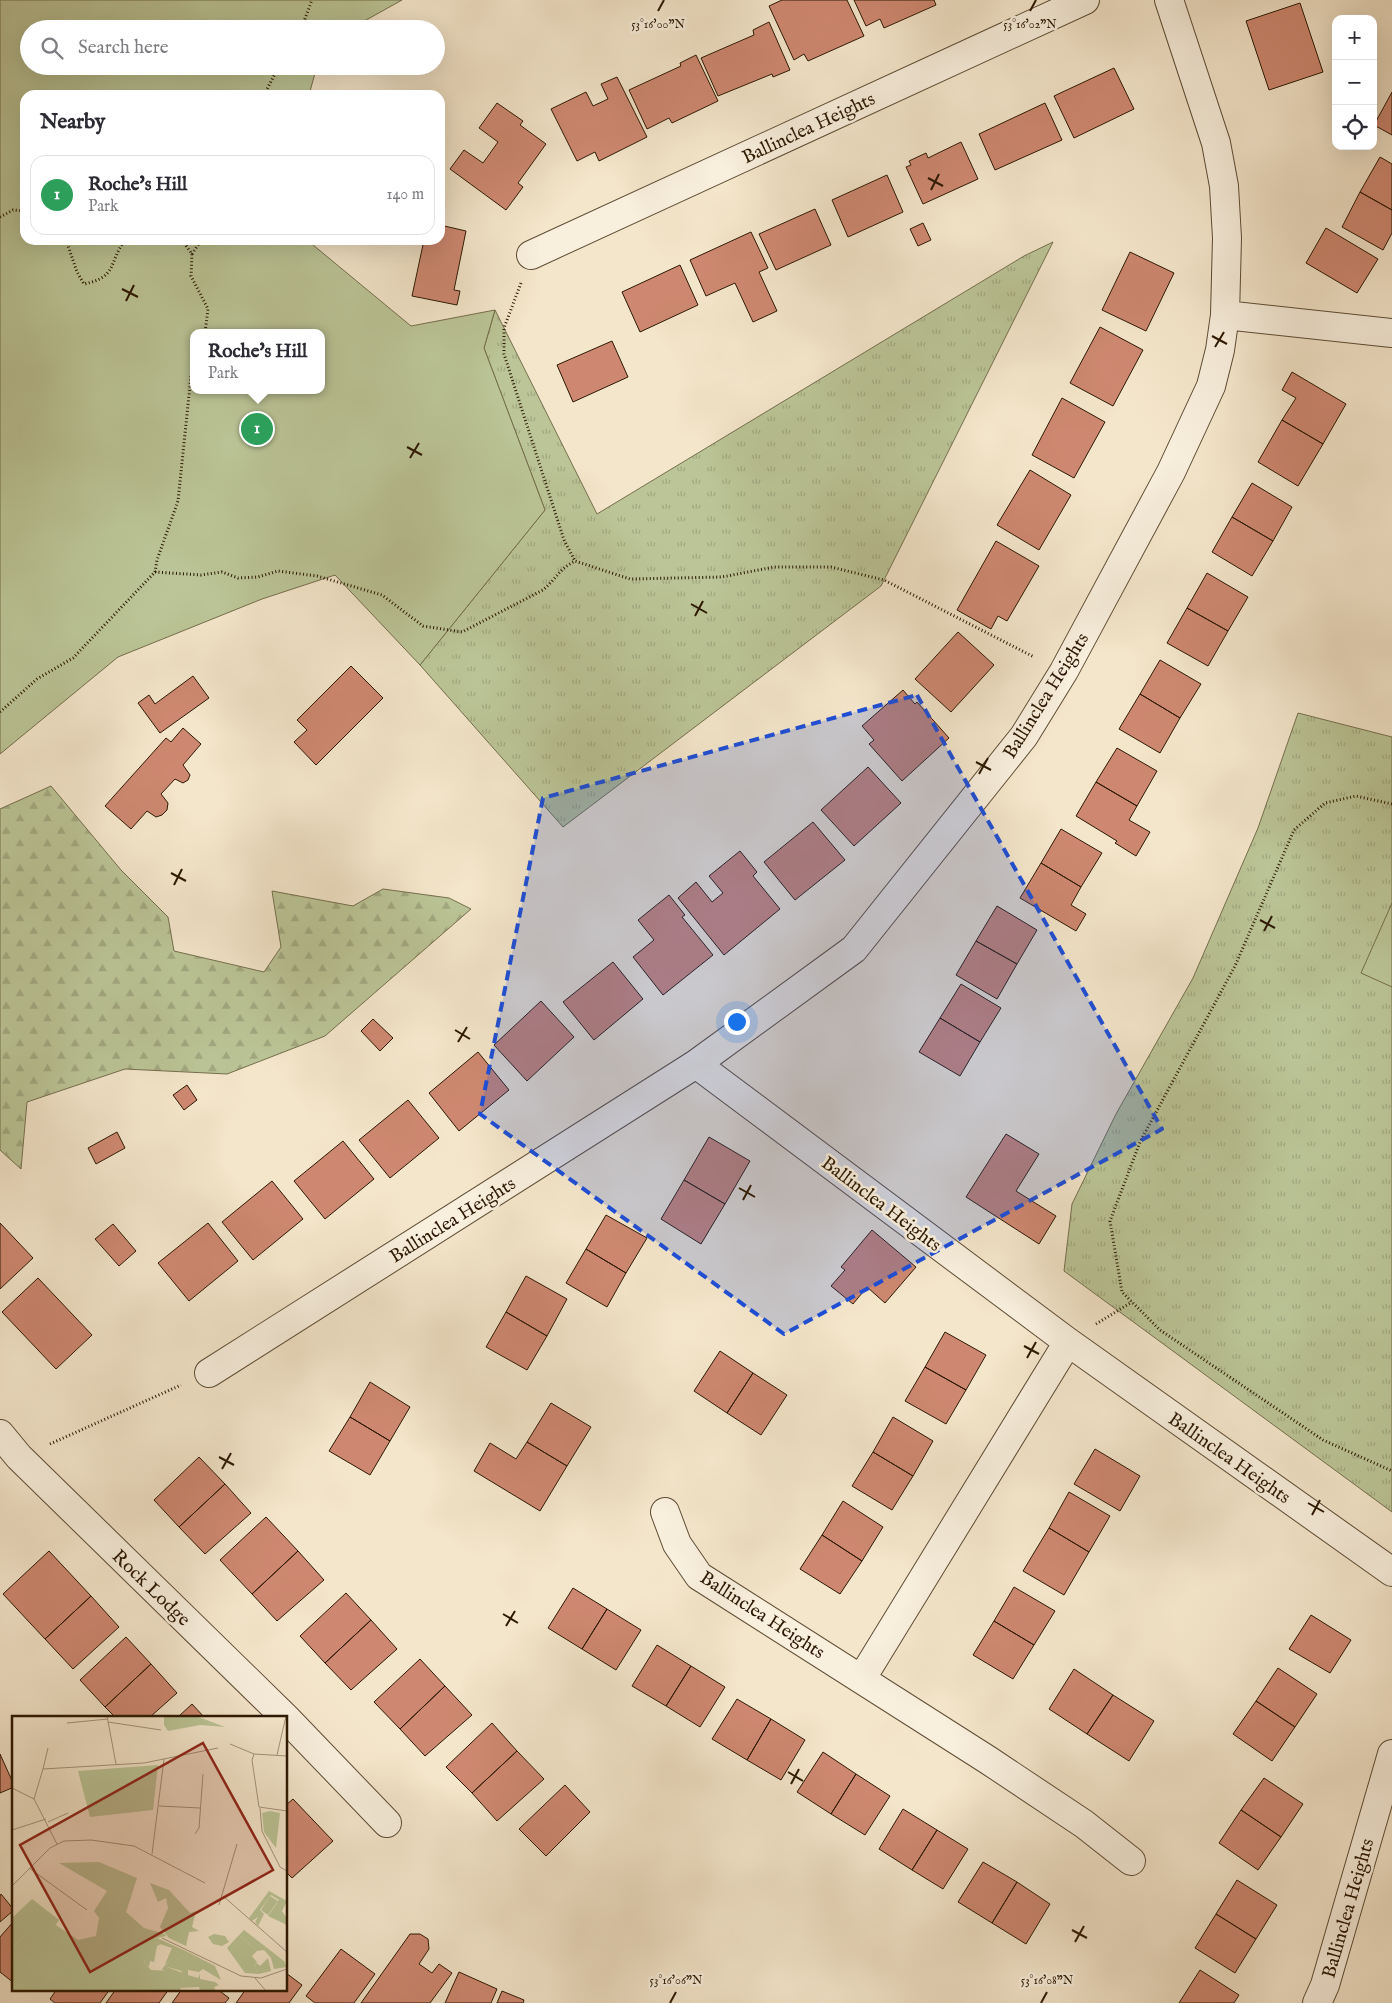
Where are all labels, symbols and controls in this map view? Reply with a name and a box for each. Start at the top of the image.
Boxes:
map controls [1332,15,1377,150]
button: + [1332,15,1377,60]
text: 53°16'00"N [631,17,685,32]
text: 53°16'02"N [1003,17,1057,32]
search box [20,20,445,75]
icon: search [38,34,66,62]
text: Search here [78,36,169,60]
button: − [1332,60,1377,105]
street label: Ballinclea Heights [738,87,879,170]
button: locate [1332,105,1377,150]
text: Nearby [40,109,105,136]
text: Roche's Hill [88,173,187,197]
text: 1 [54,185,60,205]
text: 140 m [386,185,424,205]
text: Park [88,197,118,217]
popup [190,329,325,394]
text: Roche's Hill [208,340,307,364]
text: Park [208,364,238,384]
pin: 1 [241,410,273,448]
street label: Ballinclea Heights [998,629,1095,764]
your location [724,1009,750,1035]
street label: Ballinclea Heights [816,1152,946,1258]
street label: Ballinclea Heights [386,1172,521,1269]
street label: Ballinclea Heights [1163,1407,1295,1510]
street label: Rock Lodge [106,1545,195,1632]
street label: Ballinclea Heights [695,1566,829,1665]
inset map [12,1716,288,1990]
street label: Ballinclea Heights [1318,1836,1380,1981]
text: 53°16'06"N [650,1973,703,1988]
text: 53°16'08"N [1021,1973,1074,1988]

